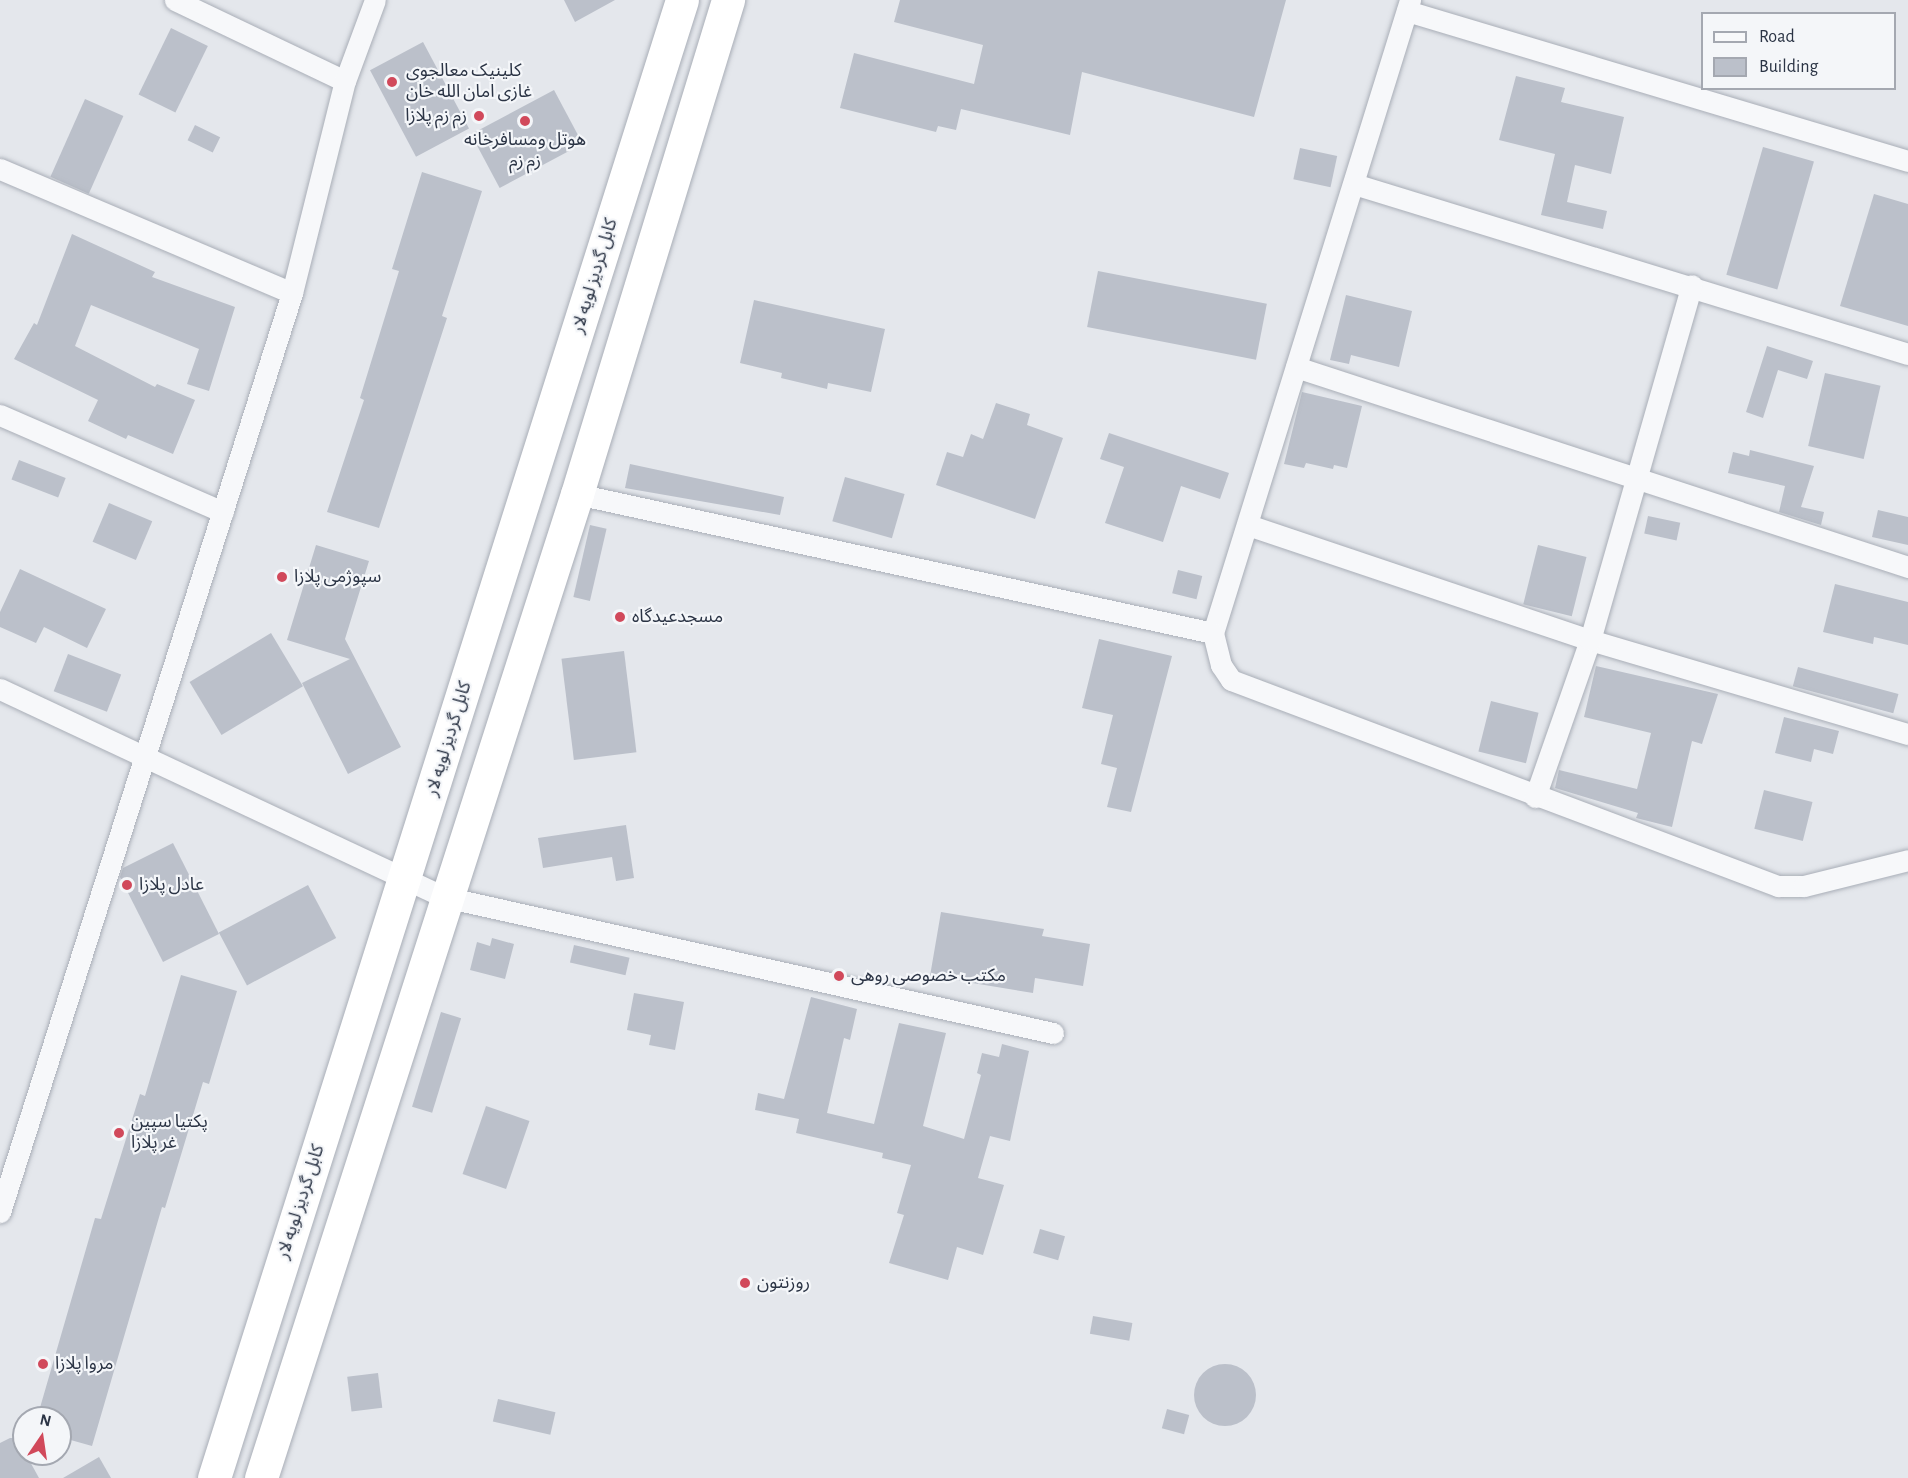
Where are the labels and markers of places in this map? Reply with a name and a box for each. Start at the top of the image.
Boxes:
place label: کلینیک معالجوی غازی امان الله خان [406,61,532,104]
marker: کلینیک معالجوی غازی امان الله خان [383,73,401,91]
place label: زم زم پلازا [405,105,467,127]
marker: زم زم پلازا [472,109,486,123]
marker: هوتل ومسافرخانه زم زم [518,114,532,128]
place label: هوتل ومسافرخانه زم زم [464,130,586,172]
place label: سپوژمی پلازا [294,566,381,588]
marker: سپوژمی پلازا [275,570,289,584]
place label: مسجدعیدگاه [632,606,723,628]
marker: مسجدعیدگاه [613,610,627,624]
place label: عادل پلازا [139,874,204,896]
marker: عادل پلازا [120,878,134,892]
place label: مکتب خصوصی روهی [851,965,1006,987]
marker: مکتب خصوصی روهی [832,969,846,983]
place label: پکتیا سپین غر پلازا [131,1112,208,1154]
marker: پکتیا سپین غر پلازا [112,1126,126,1140]
place label: روزنتون [757,1272,810,1294]
marker: روزنتون [738,1276,752,1290]
place label: مروا پلازا [55,1353,113,1375]
marker: مروا پلازا [36,1357,50,1371]

